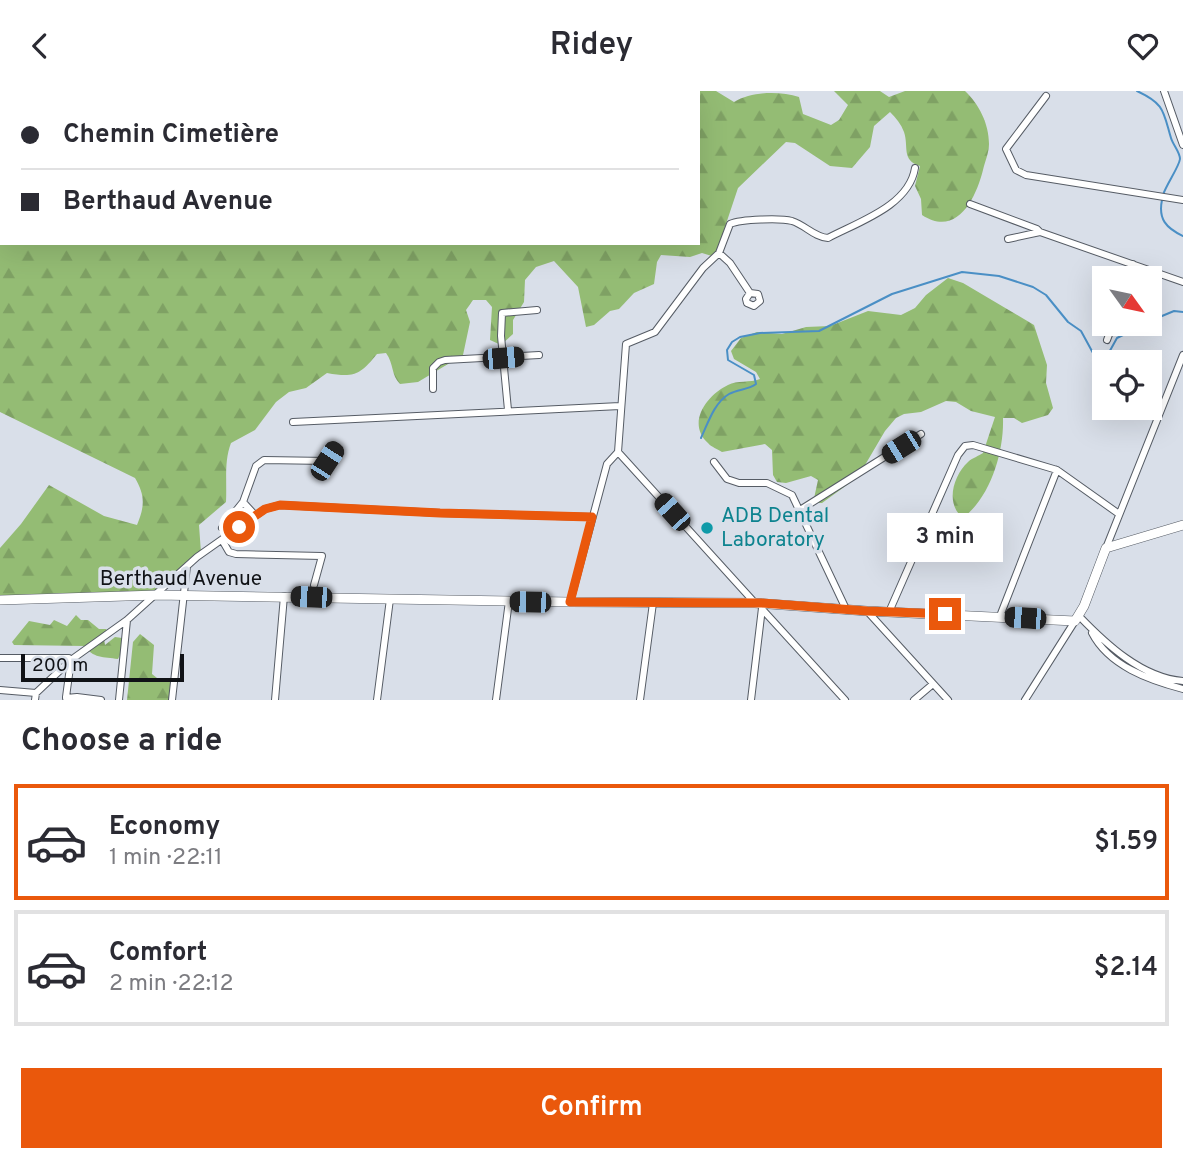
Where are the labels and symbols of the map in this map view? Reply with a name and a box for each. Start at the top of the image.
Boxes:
north arrow [1092,266,1162,336]
car [482,346,525,370]
car [878,427,925,467]
car [307,438,348,484]
car [651,489,694,535]
place label: ADB Dental Laboratory [721,503,829,554]
route start [223,511,255,543]
callout: 3 min [887,512,1003,561]
marker: ADB Dental Laboratory [699,520,715,536]
street label: Berthaud Avenue [100,566,262,593]
car [290,586,333,608]
car [509,591,552,613]
route end [929,598,961,630]
car [1004,606,1047,630]
scale bar [21,651,184,683]

